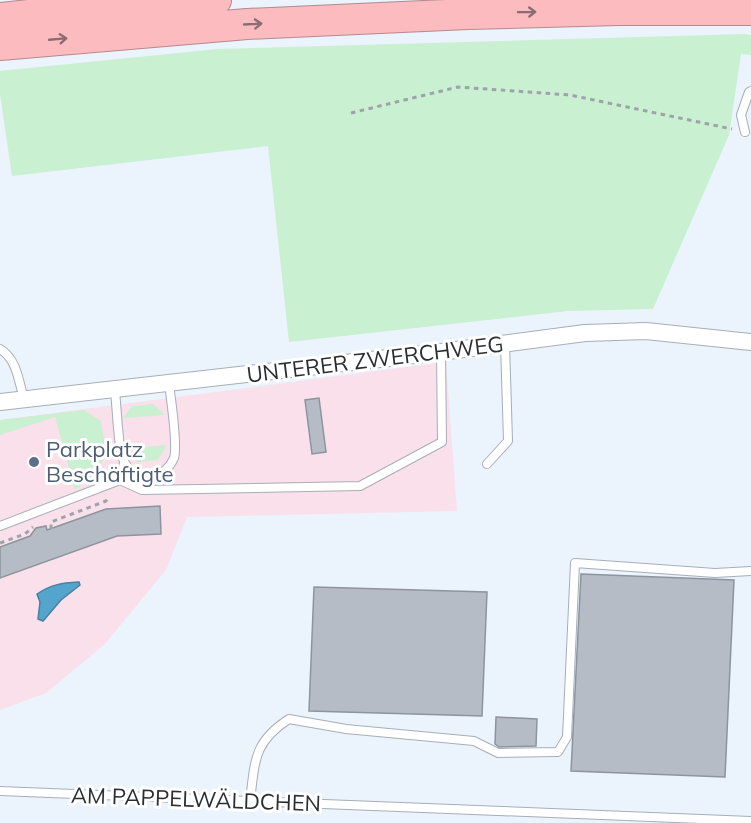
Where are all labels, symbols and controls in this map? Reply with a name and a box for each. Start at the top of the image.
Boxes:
one-way arrow [516,6,536,18]
one-way arrow [242,18,262,29]
one-way arrow [48,33,68,44]
street label: UNTERER ZWERCHWEG [245,329,505,389]
place label: Parkplatz Beschäftigte [46,435,174,488]
marker: Parkplatz Beschäftigte [27,455,41,469]
street label: AM PAPPELWÄLDCHEN [70,781,322,817]

